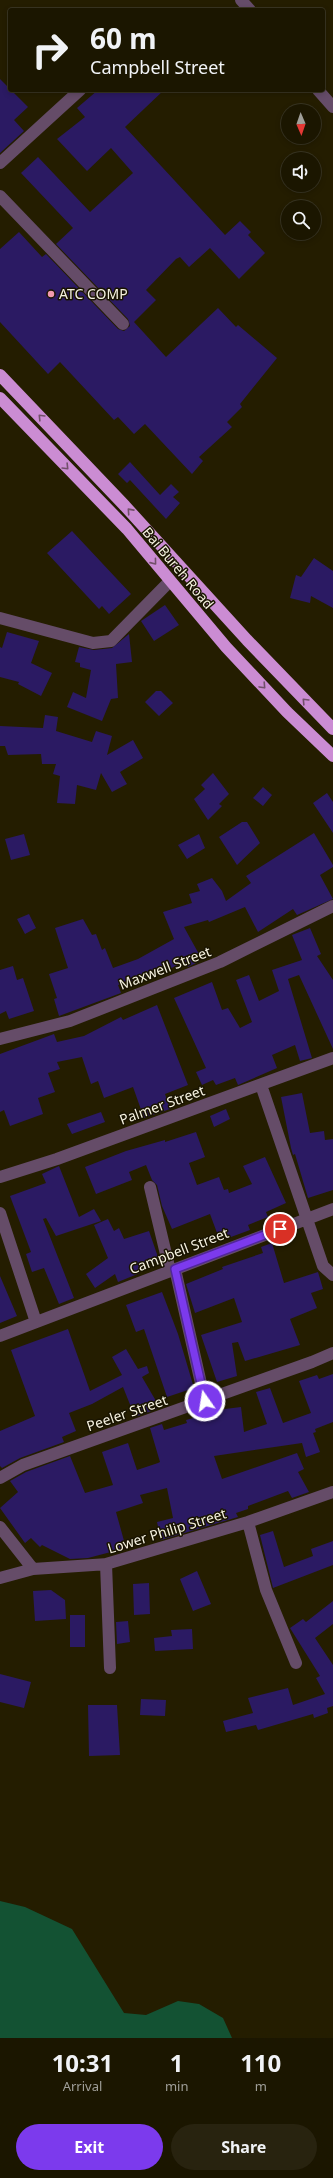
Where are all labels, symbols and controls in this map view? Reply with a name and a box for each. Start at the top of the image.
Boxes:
text: 60 m [90,19,157,57]
icon: right [24,24,76,76]
text: Campbell Street [90,55,225,79]
north arrow [281,104,321,144]
map controls [281,104,321,240]
button: sound [281,152,321,192]
button: search [281,200,321,240]
place label: ATC COMP [59,284,128,303]
marker: ATC COMP [46,289,56,299]
one-way arrow [38,415,45,422]
one-way arrow [61,462,69,470]
one-way arrow [128,509,135,516]
street label: Bai Bureh Road [139,523,218,613]
one-way arrow [149,558,156,565]
one-way arrow [258,681,266,689]
one-way arrow [303,698,310,706]
street label: Maxwell Street [116,941,213,994]
street label: Palmer Street [117,1080,207,1129]
pin [263,1212,297,1246]
icon: arrive [269,1218,291,1240]
street label: Campbell Street [126,1223,231,1278]
position arrow [184,1380,226,1422]
street label: Peeler Street [84,1390,170,1435]
street label: Lower Philip Street [105,1503,229,1558]
text: 10:31 [52,2046,113,2079]
text: 1 [170,2046,184,2079]
text: 110 [240,2046,281,2079]
text: Arrival [63,2077,102,2095]
text: min [165,2077,188,2095]
text: m [255,2077,267,2095]
button: Exit [16,2124,163,2170]
button: Share [171,2124,317,2170]

